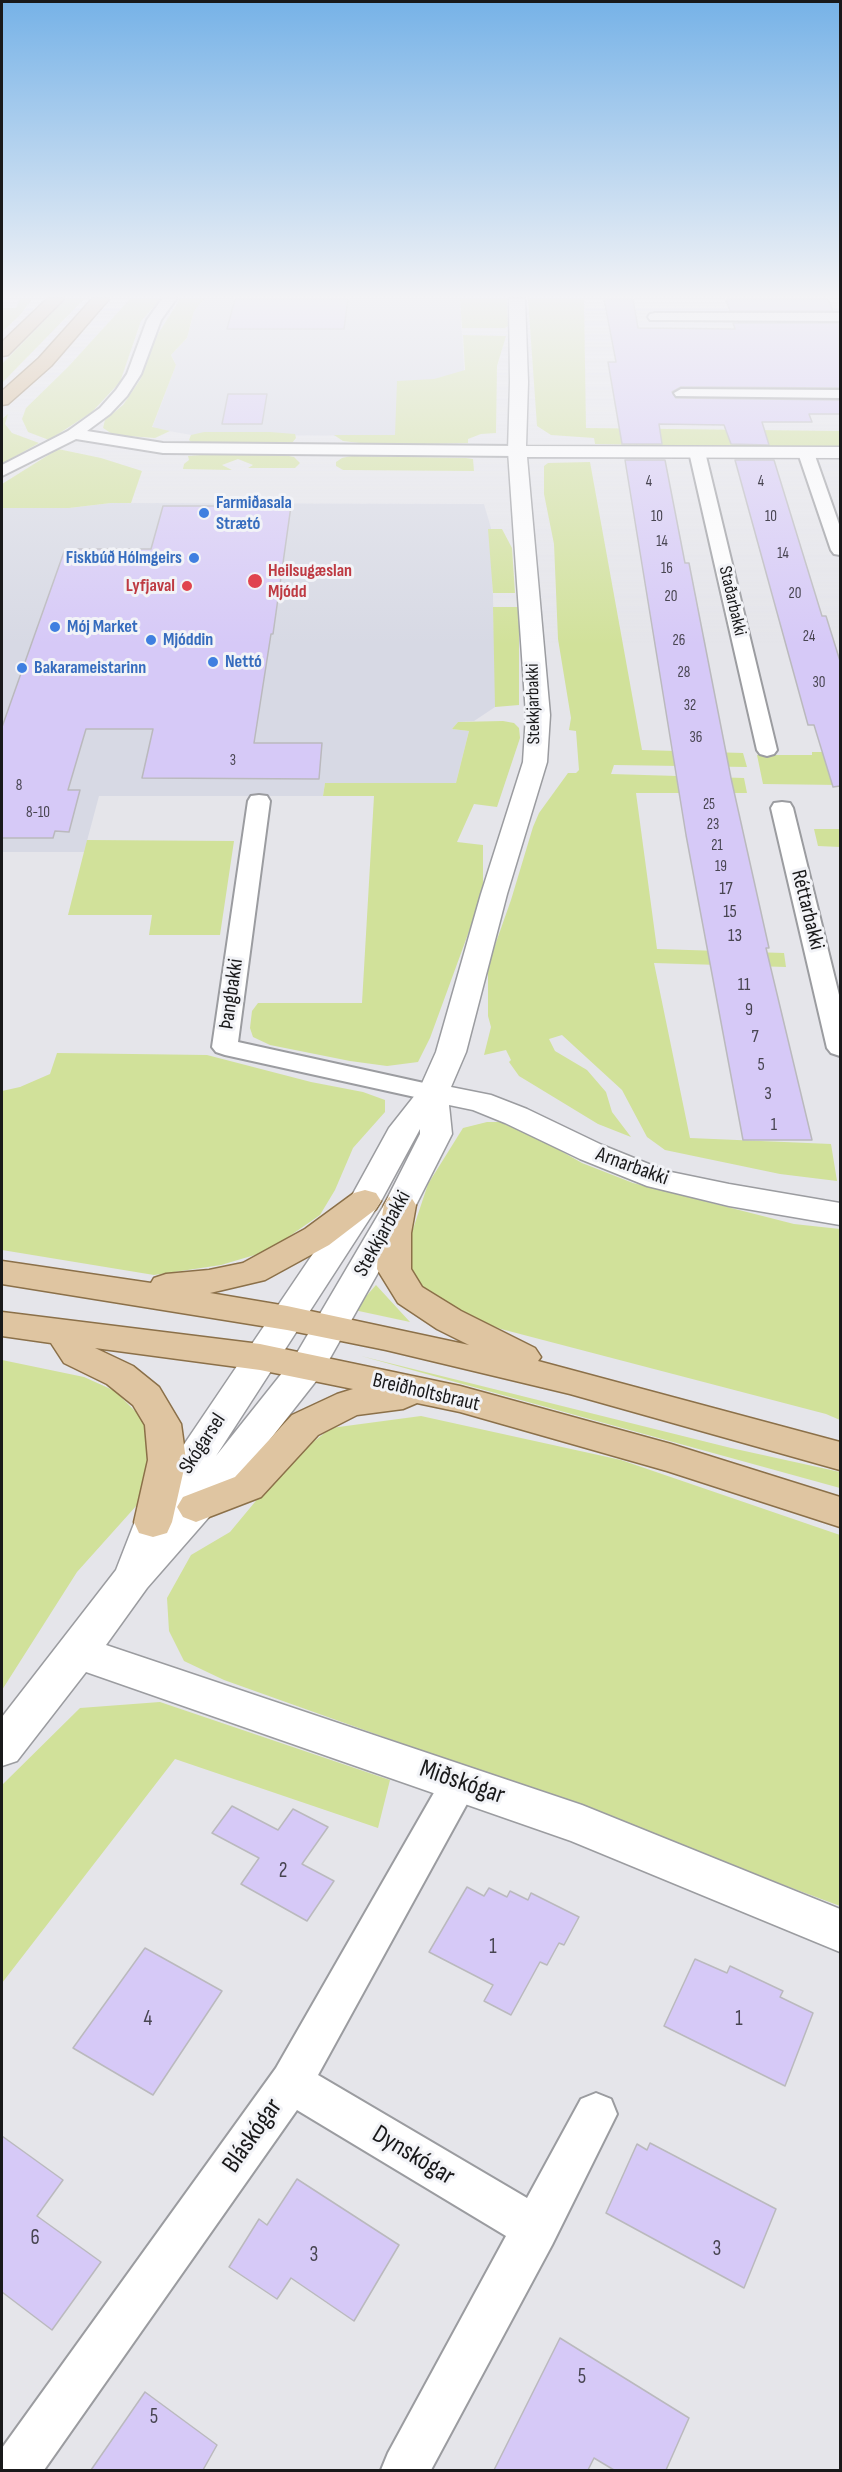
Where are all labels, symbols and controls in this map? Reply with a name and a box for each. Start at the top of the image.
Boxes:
house number: 4 [646,473,652,491]
house number: 4 [758,473,764,491]
place label: Farmiðasala Strætó [216,492,292,534]
marker: Farmiðasala Strætó [197,506,211,520]
house number: 10 [651,508,663,526]
house number: 10 [765,508,777,526]
house number: 14 [656,533,668,551]
house number: 14 [777,545,789,563]
place label: Fiskbúð Hólmgeirs [66,547,182,569]
marker: Fiskbúð Hólmgeirs [187,551,201,565]
place label: Heilsugæslan Mjódd [268,560,352,602]
house number: 16 [661,560,673,578]
street label: Staðarbakki [713,564,751,638]
marker: Heilsugæslan Mjódd [246,572,264,590]
place label: Lyfjaval [126,575,175,597]
marker: Lyfjaval [180,579,194,593]
house number: 20 [789,585,801,603]
house number: 20 [665,588,677,606]
place label: Mój Market [67,616,138,638]
marker: Mój Market [48,620,62,634]
house number: 24 [803,628,815,646]
place label: Mjóddin [163,629,213,651]
house number: 26 [673,632,685,650]
marker: Mjóddin [144,633,158,647]
place label: Nettó [225,651,262,673]
marker: Nettó [206,655,220,669]
place label: Bakarameistarinn [34,657,146,679]
marker: Bakarameistarinn [15,661,29,675]
street label: Stekkjarbakki [522,663,546,745]
house number: 28 [678,664,690,682]
house number: 30 [813,674,825,692]
house number: 32 [684,697,696,715]
house number: 36 [690,729,702,747]
house number: 3 [230,752,236,770]
house number: 8 [16,777,22,795]
house number: 25 [703,796,715,814]
house number: 8-10 [26,804,50,822]
house number: 23 [707,816,719,834]
house number: 21 [711,837,723,855]
house number: 19 [715,858,727,876]
street label: Réttarbakki [785,867,829,953]
house number: 17 [719,878,733,900]
house number: 15 [723,901,737,923]
house number: 13 [728,925,742,947]
street label: Þangbakki [215,957,249,1031]
house number: 11 [738,974,750,996]
house number: 9 [745,999,753,1021]
house number: 7 [751,1026,759,1048]
house number: 5 [757,1054,765,1076]
house number: 3 [764,1083,772,1105]
house number: 1 [771,1114,777,1136]
street label: Arnarbakki [592,1142,672,1192]
street label: Stekkjarbakki [349,1187,417,1281]
street label: Breiðholtsbraut [370,1368,482,1418]
street label: Skógarsel [174,1409,232,1479]
street label: Miðskógar [415,1754,509,1812]
house number: 2 [279,1859,287,1885]
house number: 1 [489,1935,497,1961]
house number: 4 [144,2007,152,2033]
house number: 1 [735,2007,743,2033]
street label: Bláskógar [216,2093,290,2179]
street label: Dynskógar [366,2119,460,2193]
house number: 6 [30,2226,40,2252]
house number: 3 [713,2237,721,2263]
house number: 3 [310,2243,318,2269]
house number: 5 [578,2365,586,2391]
house number: 5 [150,2405,158,2431]

